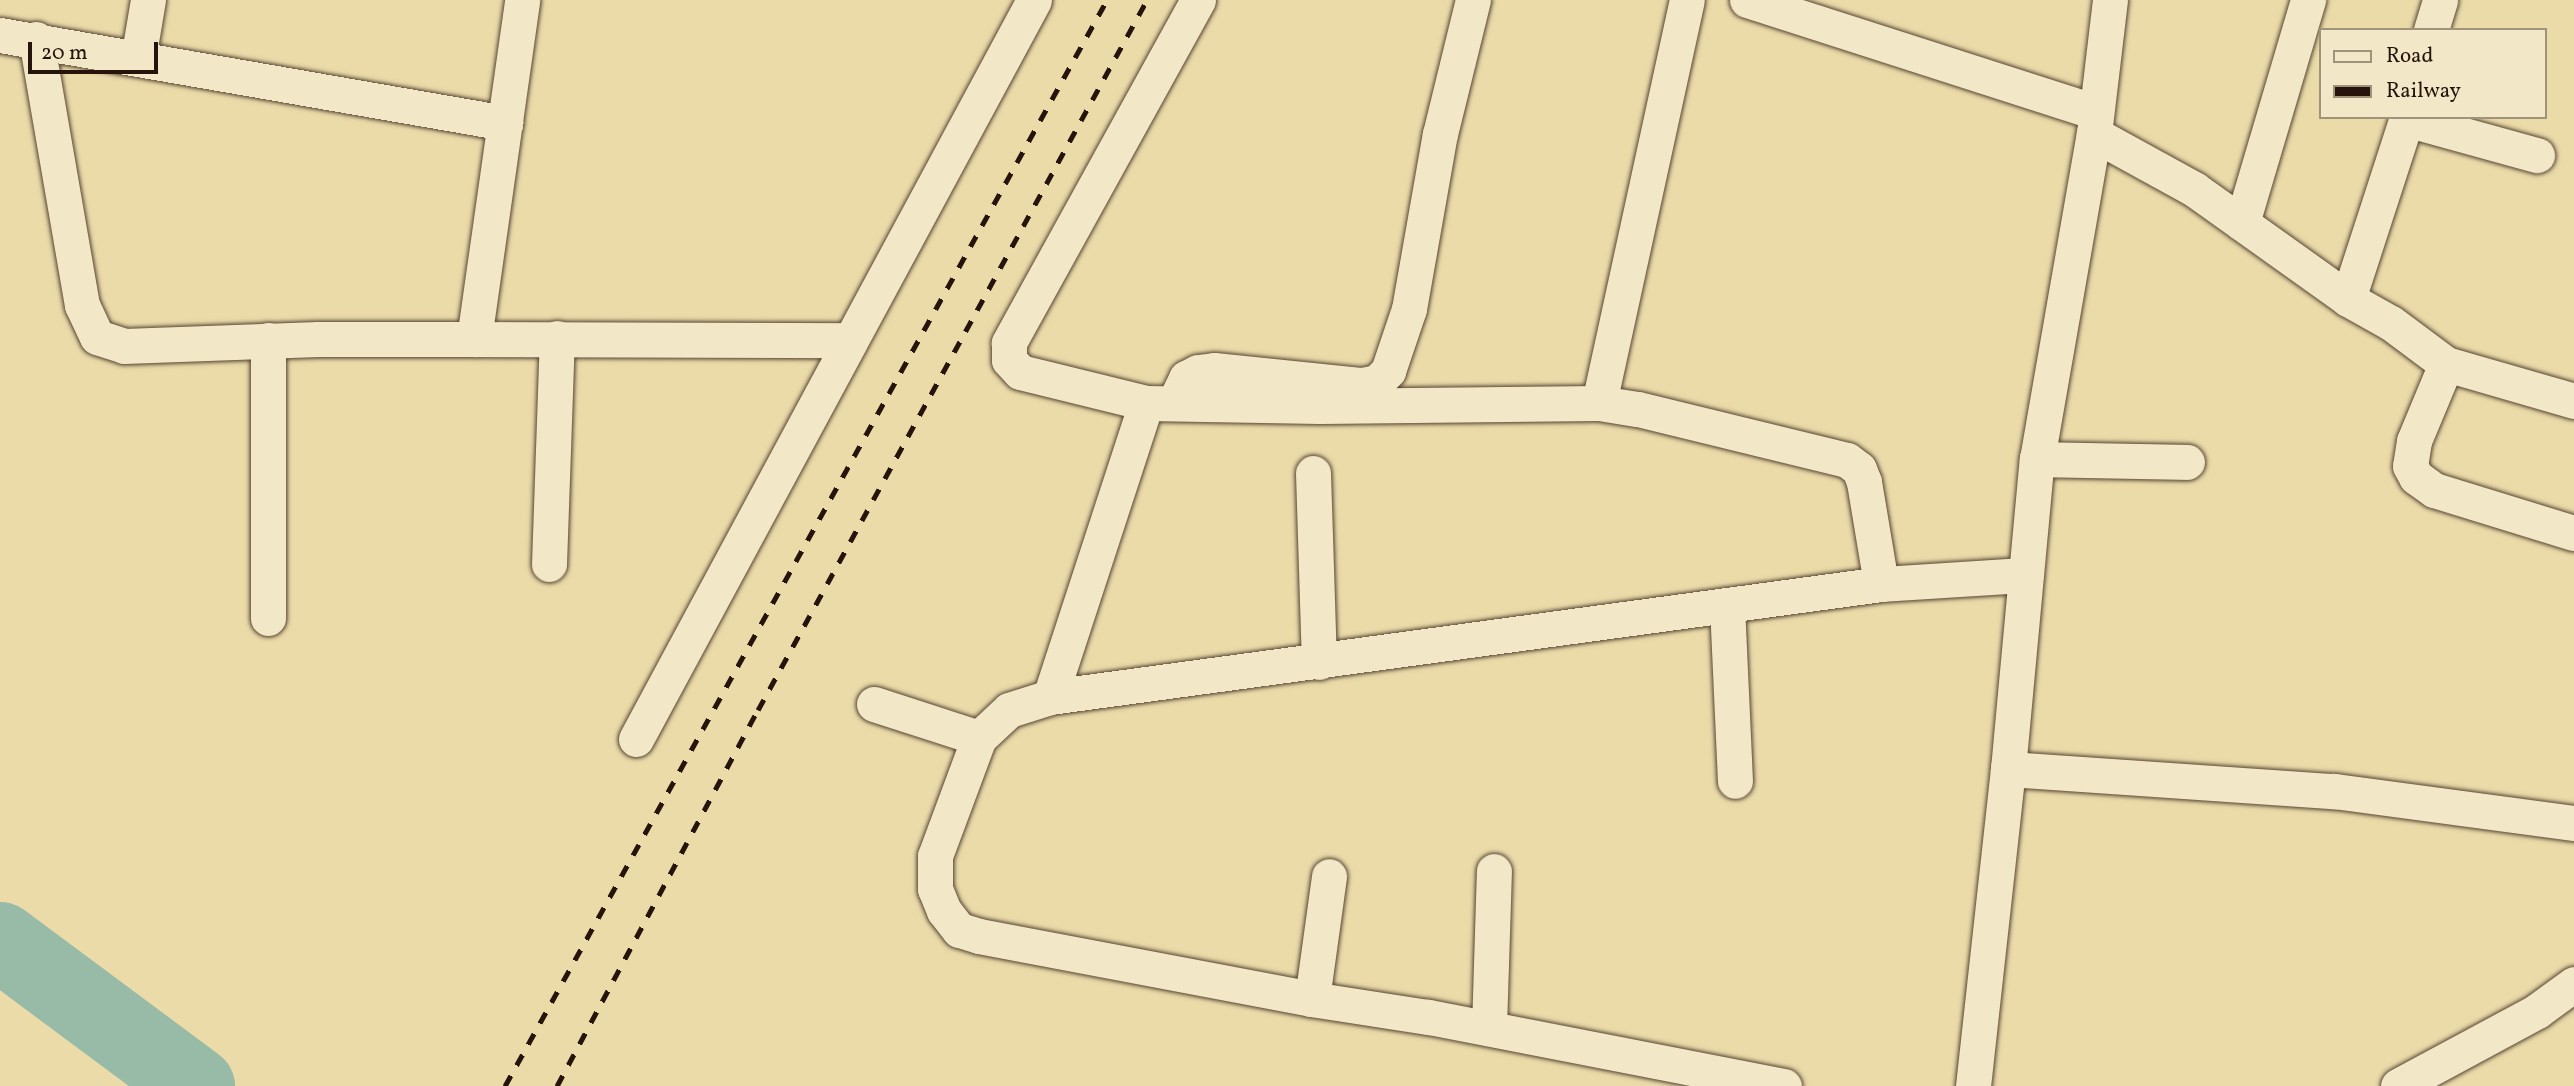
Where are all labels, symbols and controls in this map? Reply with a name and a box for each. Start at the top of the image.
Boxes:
scale bar [32,28,161,72]
legend [2318,28,2546,119]
text: 20 m [41,39,87,68]
text: Road [2386,42,2433,71]
text: Railway [2386,77,2461,106]

